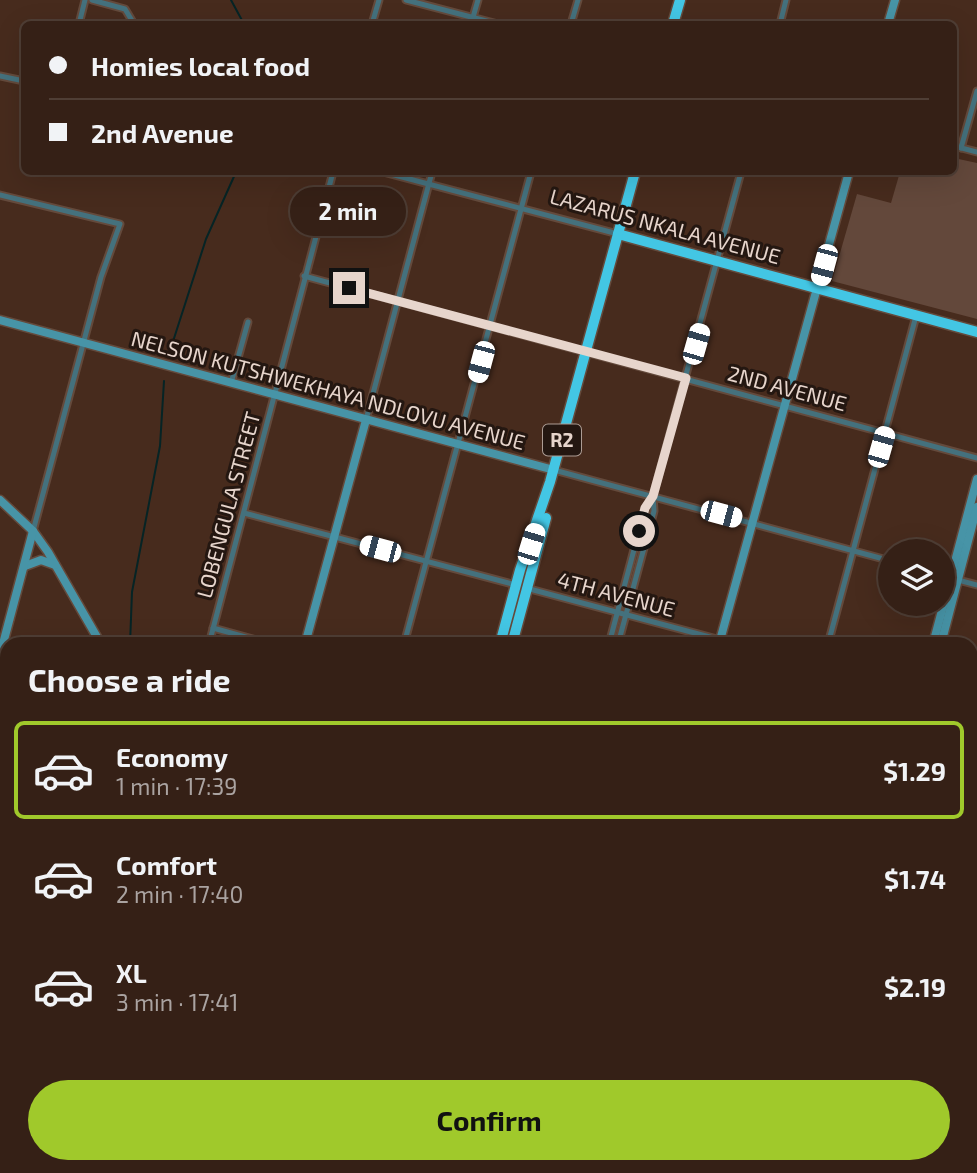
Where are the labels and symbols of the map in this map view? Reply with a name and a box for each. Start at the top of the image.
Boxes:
street label: LAZARUS NKALA AVENUE [547,183,783,268]
callout: 2 min [291,187,407,236]
car [809,242,840,288]
route end [333,272,365,304]
car [681,321,712,367]
street label: NELSON KUTSHWEKHAYA NDLOVU AVENUE [129,325,528,454]
car [466,339,497,385]
street label: 2ND AVENUE [725,360,850,415]
street label: LOBENGULA STREET [191,409,264,601]
road number: R2 [543,424,581,456]
car [866,424,897,470]
car [698,498,745,530]
route start [623,515,655,547]
car [515,521,548,567]
car [357,533,404,565]
street label: 4TH AVENUE [555,566,678,621]

